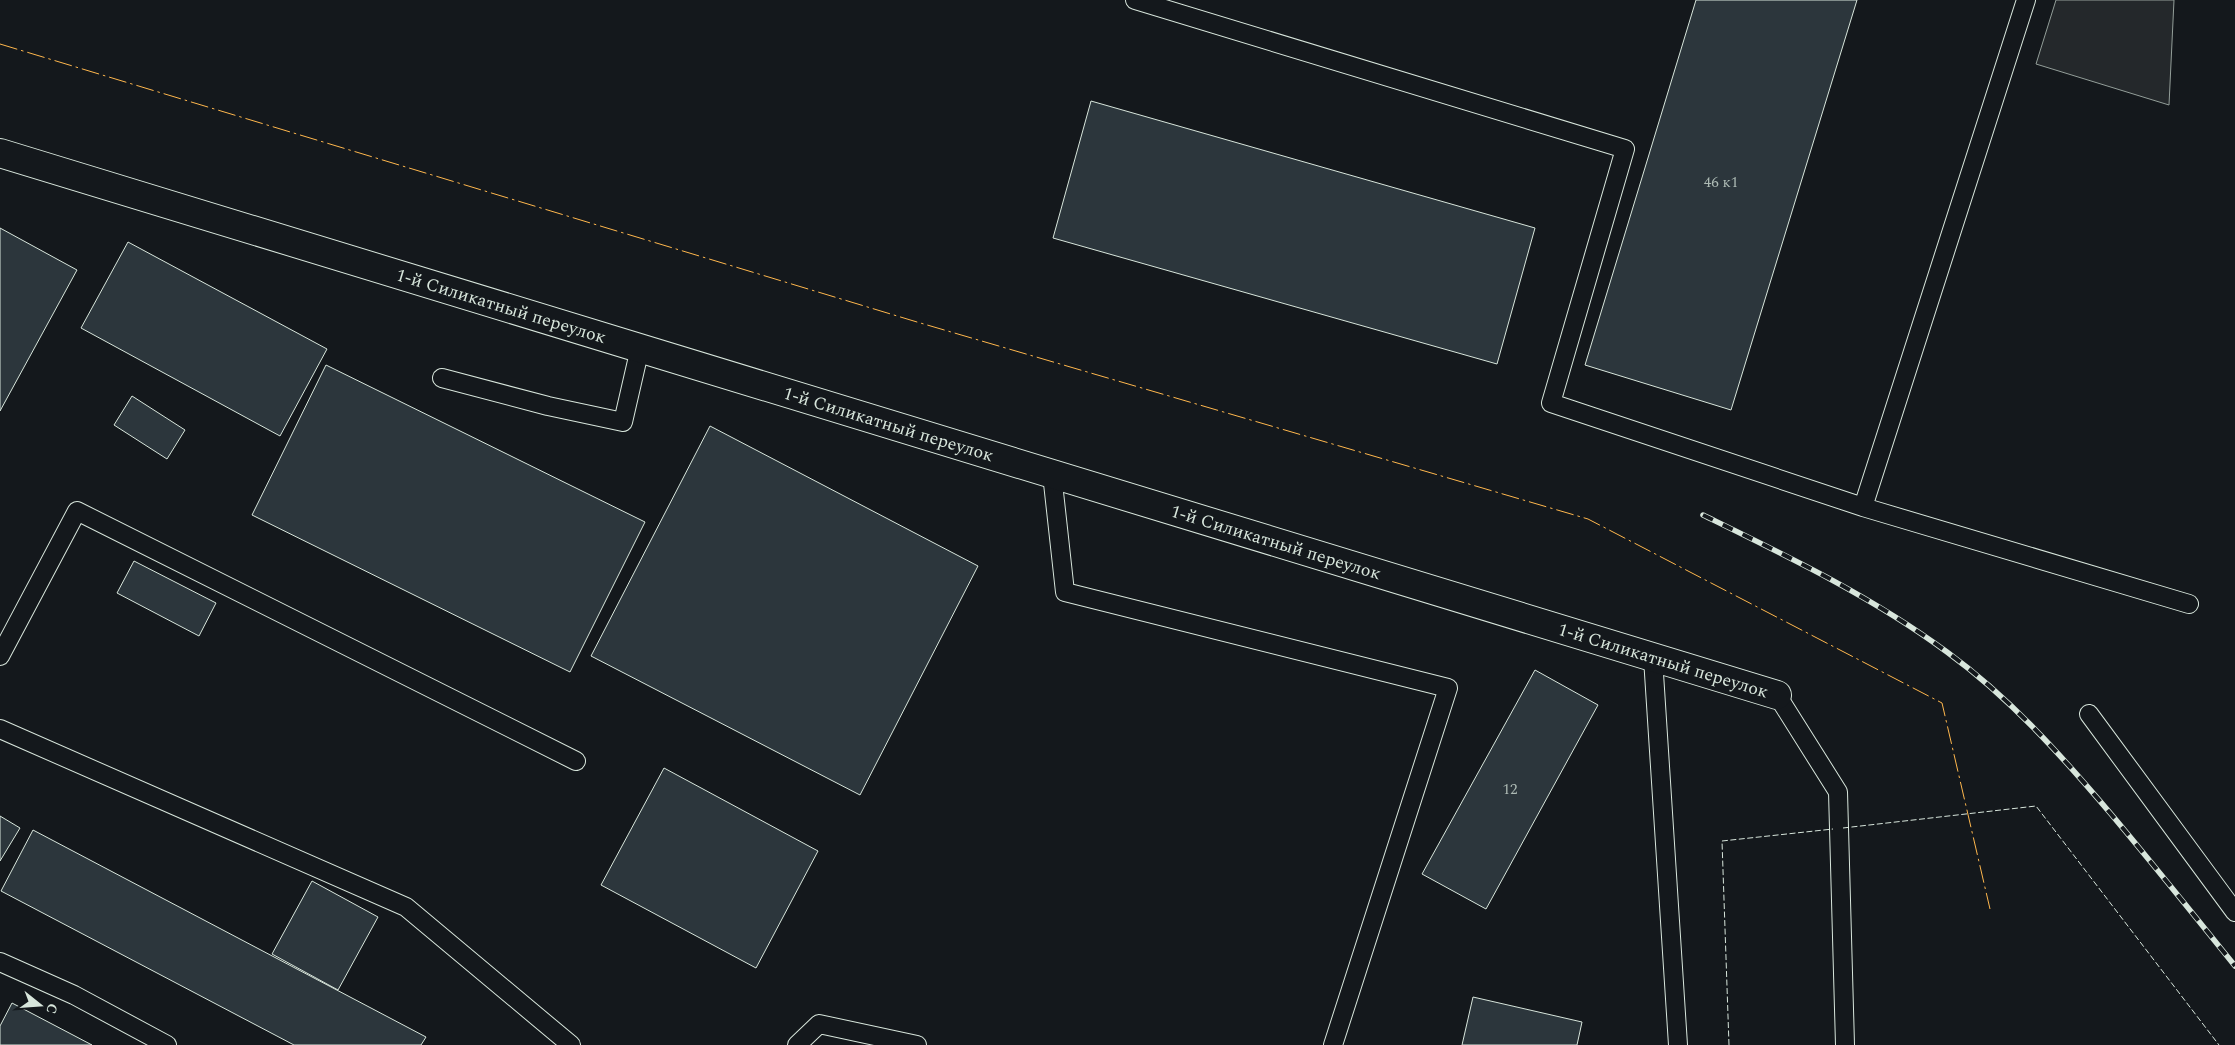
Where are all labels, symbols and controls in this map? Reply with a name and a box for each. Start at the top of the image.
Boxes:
house number: 46 к1 [1704,171,1738,194]
street label: 1-й Силикатный переулок [393,261,610,351]
street label: 1-й Силикатный переулок [780,379,997,469]
street label: 1-й Силикатный переулок [1167,497,1384,587]
street label: 1-й Силикатный переулок [1555,616,1772,705]
house number: 12 [1502,778,1518,801]
north arrow [15,980,65,1030]
text: С [40,1001,63,1016]

